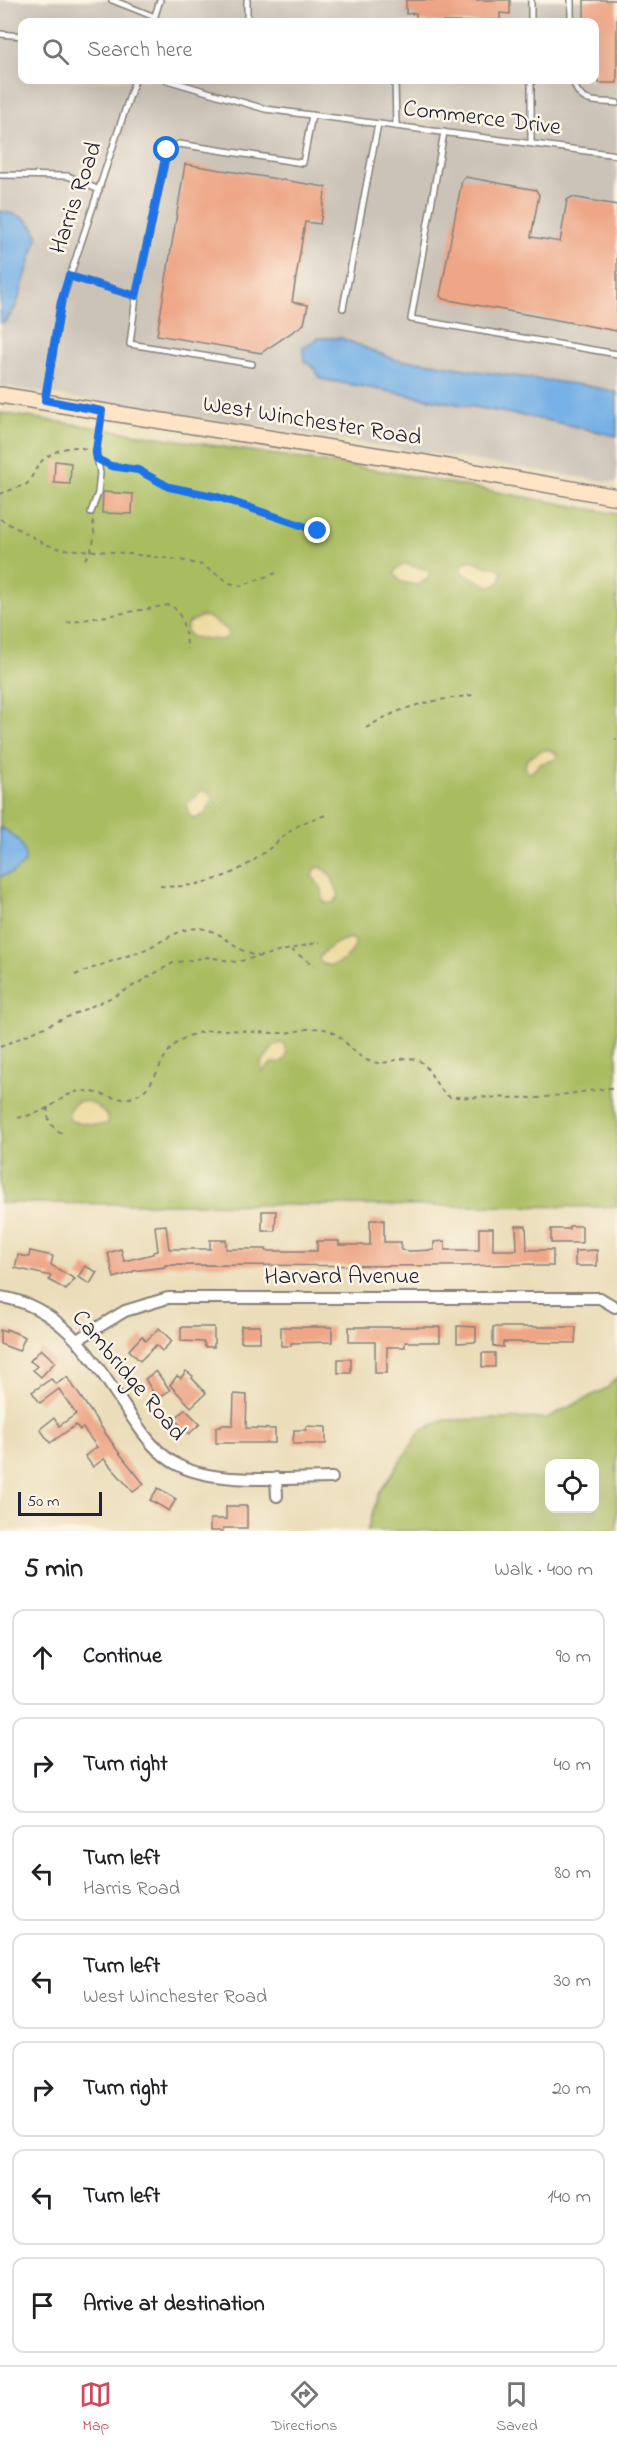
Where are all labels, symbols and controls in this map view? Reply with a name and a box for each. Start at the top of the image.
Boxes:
search box [18,18,599,84]
icon: search [39,35,72,68]
text: Search here [87,35,192,67]
street label: Commerce Drive [401,92,563,146]
route start [153,136,179,162]
street label: Harris Road [41,137,113,259]
street label: West Winchester Road [200,387,424,457]
route end [304,517,330,543]
street label: Harvard Avenue [264,1260,420,1295]
street label: Cambridge Road [62,1303,194,1450]
map controls [545,1459,599,1513]
button: locate [545,1459,599,1513]
scale bar [18,1489,102,1516]
text: 50 m [27,1490,59,1514]
text: 5 min [24,1551,83,1589]
text: Walk · 400 m [494,1556,593,1585]
icon: ahead [26,1641,59,1674]
text: Continue [83,1641,162,1673]
text: 90 m [556,1643,591,1672]
icon: right [26,1749,59,1782]
text: Turn right [83,1749,168,1781]
text: 40 m [554,1751,591,1780]
text: Turn left [83,1843,160,1875]
icon: left [26,1857,59,1890]
text: 80 m [554,1859,591,1888]
text: Harris Road [83,1875,180,1904]
text: Turn left [83,1951,160,1983]
icon: left [26,1965,59,1998]
text: 30 m [554,1967,591,1996]
text: West Winchester Road [83,1983,267,2012]
icon: right [26,2073,59,2106]
text: Turn right [83,2073,168,2105]
text: 20 m [552,2075,591,2104]
icon: left [26,2181,59,2214]
text: Turn left [83,2181,160,2213]
text: 140 m [547,2183,591,2212]
icon: arrive [26,2289,59,2322]
text: Arrive at destination [83,2289,265,2321]
tab: Map [79,2378,112,2438]
tab: Directions [271,2378,337,2438]
tab: Saved [496,2378,538,2438]

